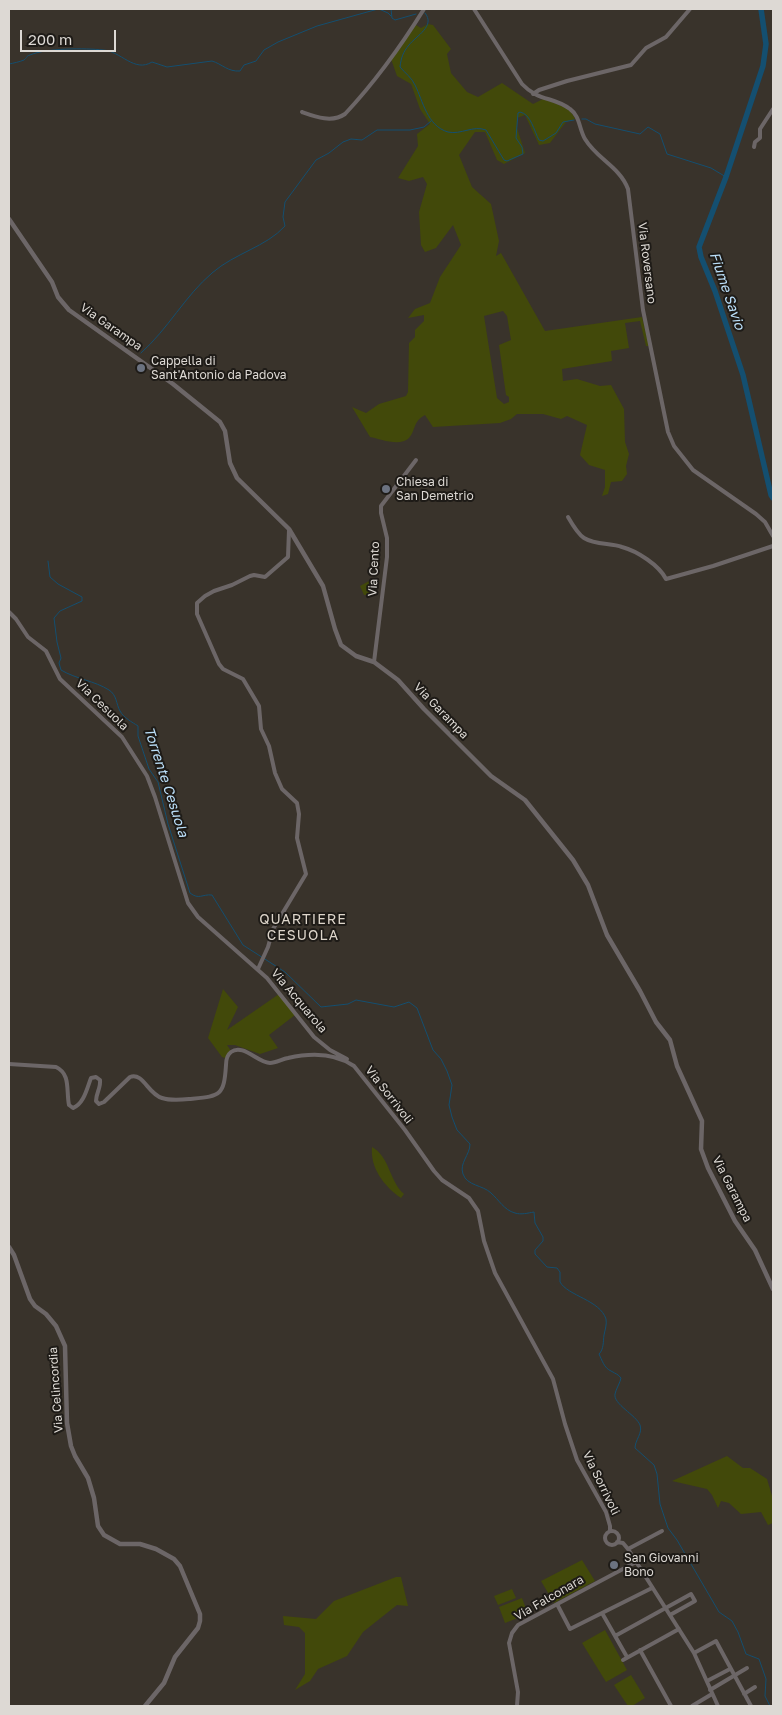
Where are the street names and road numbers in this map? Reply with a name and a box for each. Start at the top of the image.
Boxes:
street label: Via Roversano [635,221,659,305]
street label: Via Garampa [77,300,145,354]
street label: Via Cento [365,541,383,597]
street label: Via Cesuola [73,676,131,734]
street label: Via Garampa [411,680,471,742]
street label: Via Acquarola [268,966,330,1036]
street label: Via Sorrivoli [362,1063,416,1127]
street label: Via Garampa [709,1153,755,1225]
street label: Via Celincordia [46,1346,66,1434]
street label: Via Sorrivoli [579,1449,623,1517]
street label: Via Falconara [512,1572,586,1624]

